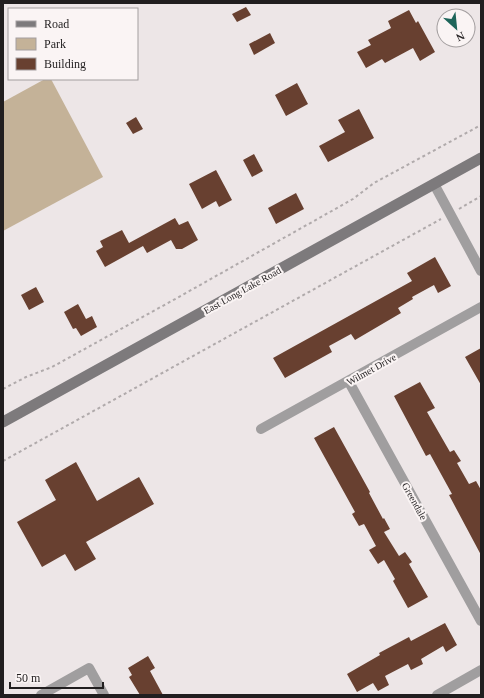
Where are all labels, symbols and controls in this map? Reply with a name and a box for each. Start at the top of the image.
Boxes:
legend [8,8,138,80]
north arrow [436,8,476,48]
text: Road [44,17,69,31]
text: N [454,30,467,44]
text: Park [44,37,66,51]
text: Building [44,57,86,71]
street label: East Long Lake Road [202,265,283,316]
street label: Wilmet Drive [345,351,398,388]
street label: Greendale [400,481,430,522]
scale bar [10,664,103,690]
text: 50 m [16,671,41,685]

